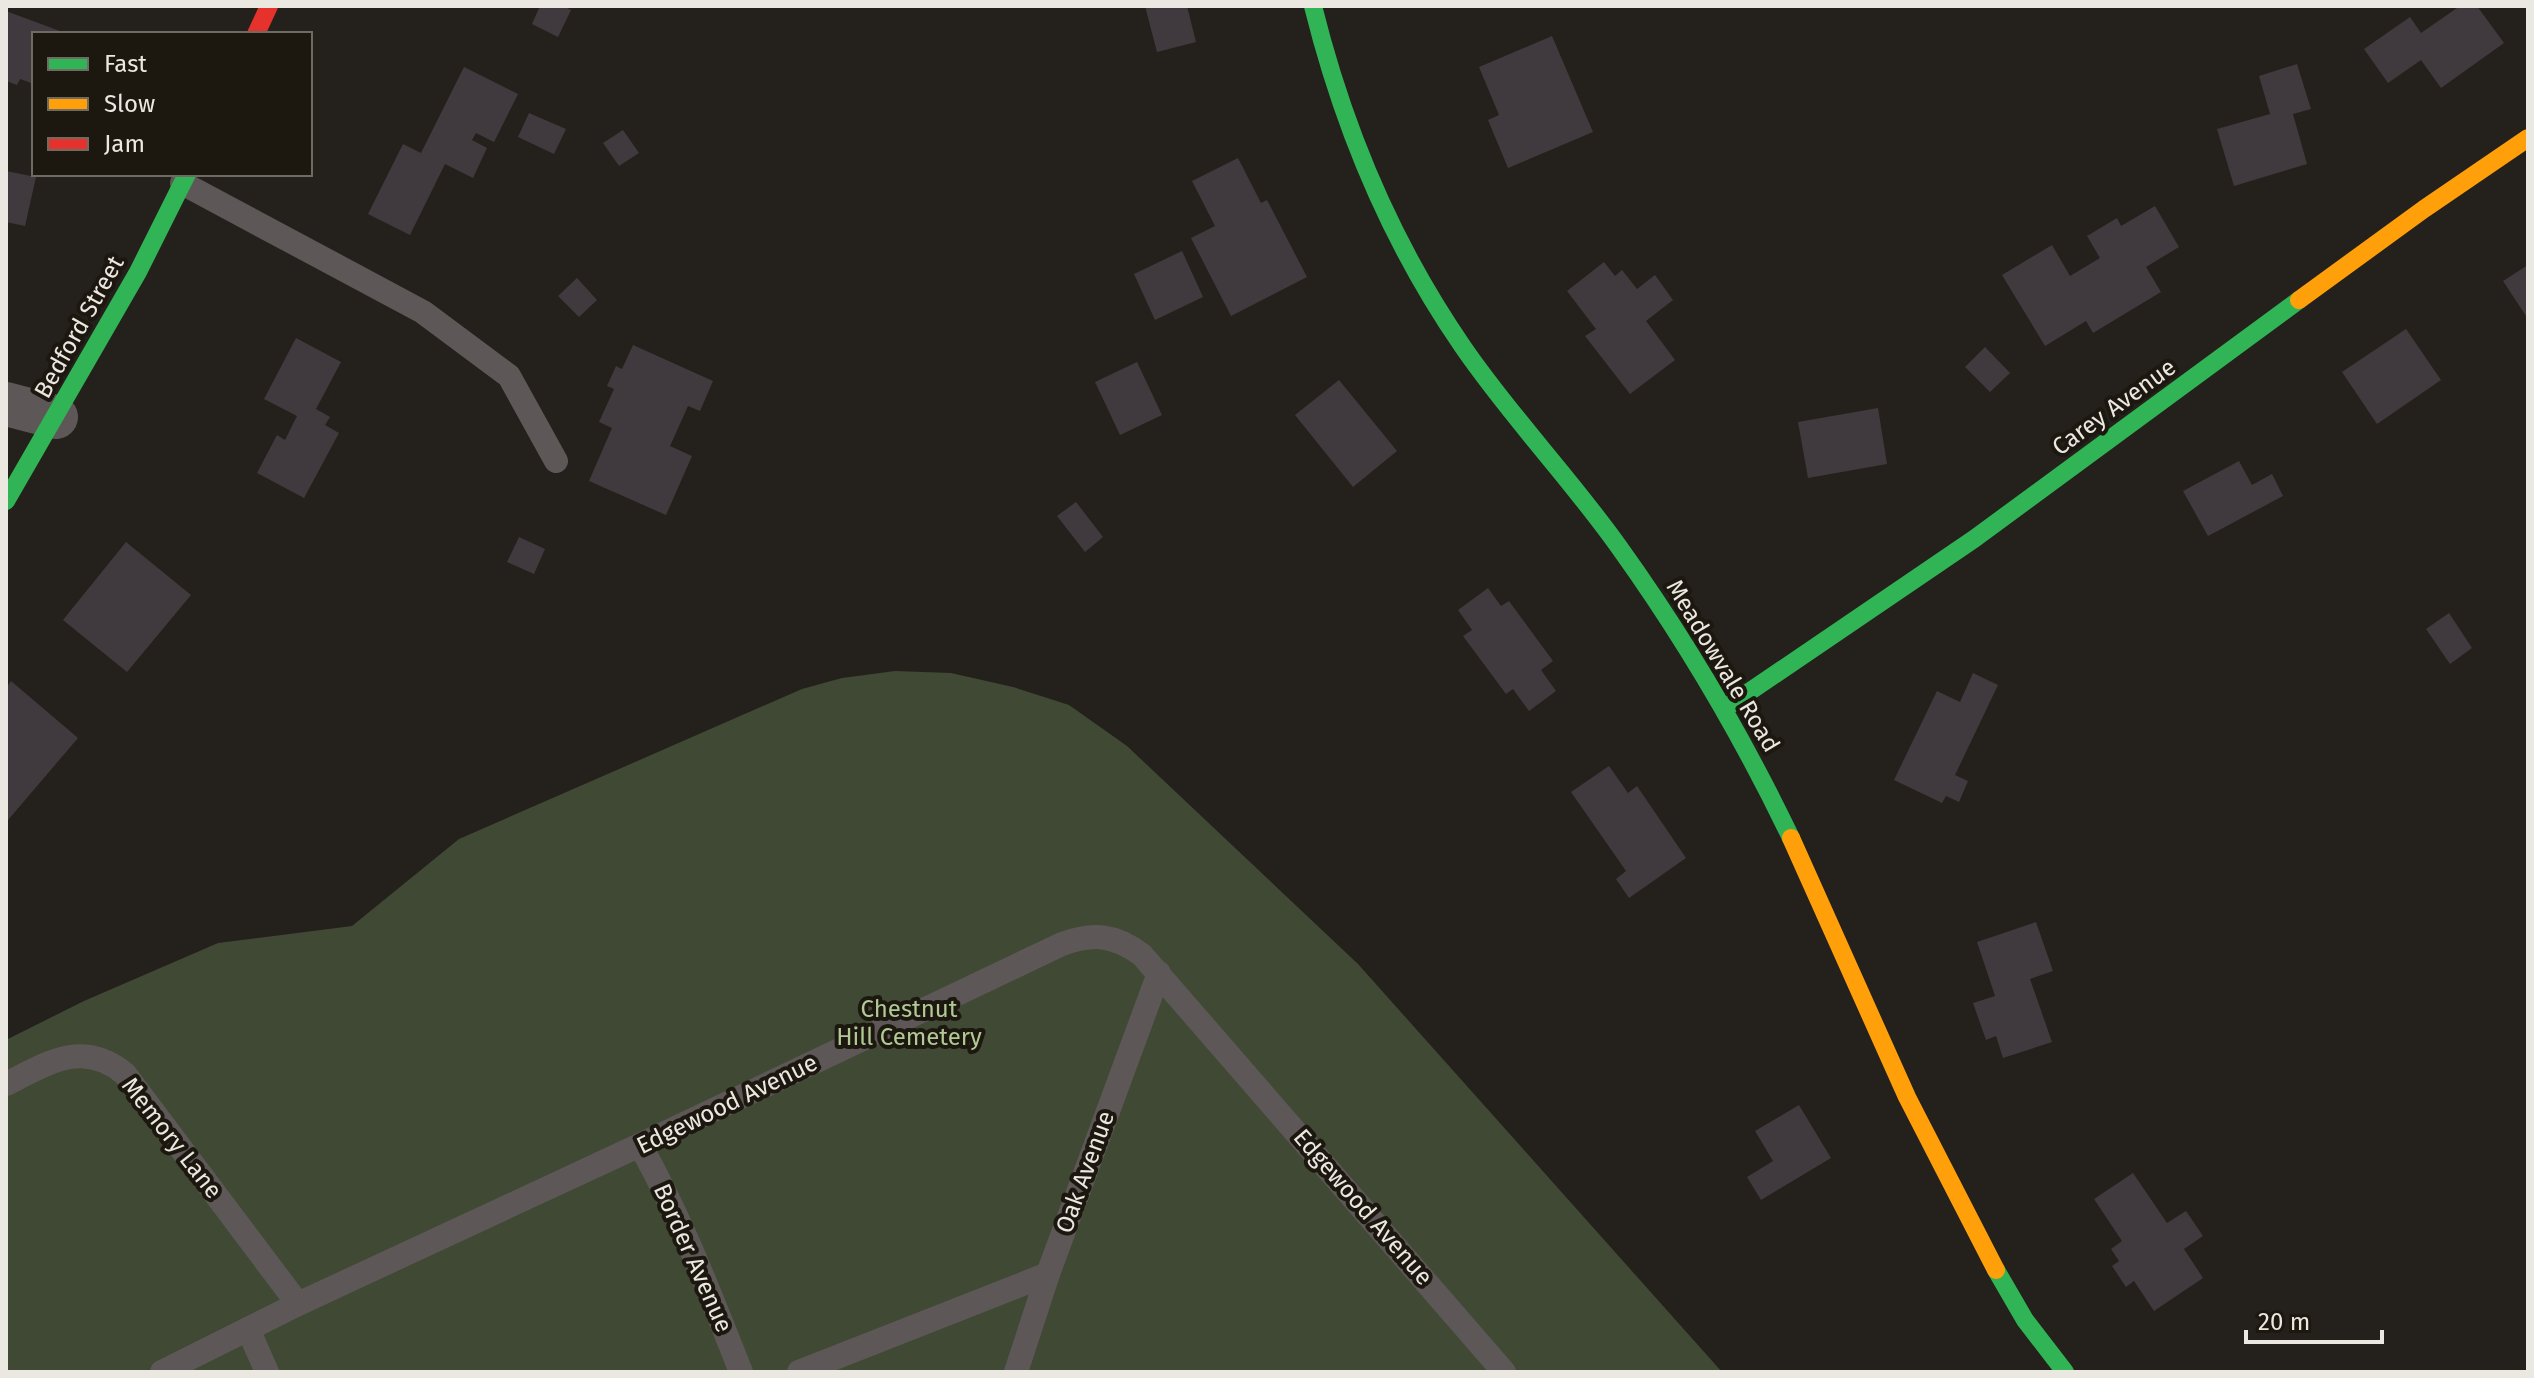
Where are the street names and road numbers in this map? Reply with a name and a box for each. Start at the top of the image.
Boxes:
street label: Bedford Street [28,251,130,403]
street label: Carey Avenue [2047,353,2181,461]
street label: Meadowvale Road [1661,575,1785,757]
street label: Edgewood Avenue [632,1048,822,1160]
street label: Memory Lane [116,1072,228,1204]
street label: Oak Avenue [1050,1107,1120,1237]
street label: Edgewood Avenue [1288,1123,1438,1291]
street label: Border Avenue [648,1179,738,1337]

